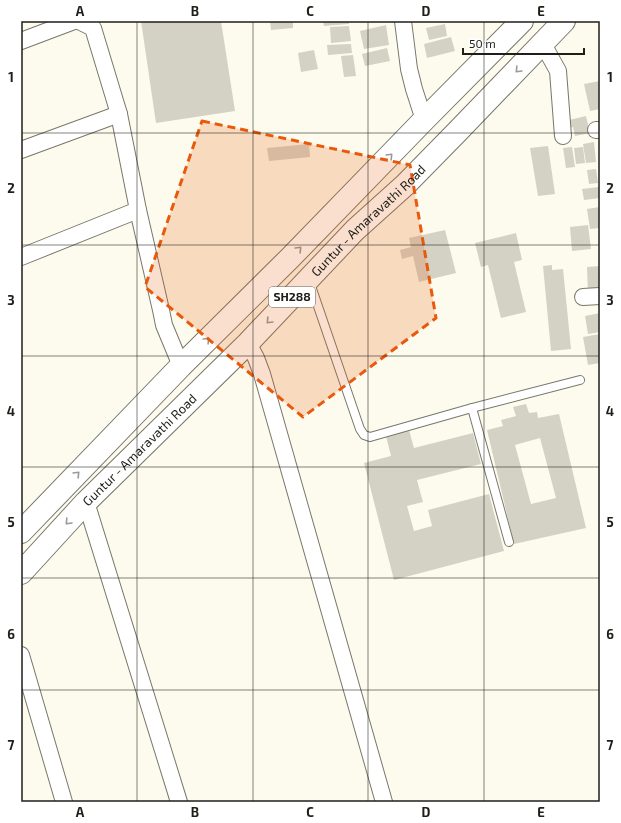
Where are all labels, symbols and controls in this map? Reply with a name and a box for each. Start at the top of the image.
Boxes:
text: A [76,3,85,19]
text: B [191,3,199,19]
text: C [306,3,314,19]
text: D [422,3,431,19]
text: E [537,3,545,19]
scale bar [463,30,584,56]
text: 50 m [469,36,496,50]
one-way arrow [515,65,523,73]
text: 1 [8,69,14,85]
text: 1 [607,69,613,85]
one-way arrow [385,153,393,161]
street label: Guntur - Amaravathi Road [308,161,429,279]
text: 2 [7,180,15,196]
text: 2 [606,180,614,196]
one-way arrow [294,246,302,254]
road number: SH288 [269,287,315,307]
text: 3 [7,292,15,308]
text: 3 [606,292,614,308]
one-way arrow [266,316,274,324]
one-way arrow [202,338,210,345]
street label: Guntur - Amaravathi Road [79,390,200,509]
text: 4 [7,403,15,419]
text: 4 [606,403,614,419]
one-way arrow [72,471,80,479]
text: 5 [7,514,15,530]
text: 5 [606,514,614,530]
one-way arrow [65,517,73,525]
text: 6 [7,626,15,642]
text: 6 [606,626,614,642]
text: 7 [8,737,15,753]
text: 7 [607,737,614,753]
text: A [76,804,85,820]
text: B [191,804,199,820]
text: C [306,804,314,820]
text: D [422,804,431,820]
text: E [537,804,545,820]

